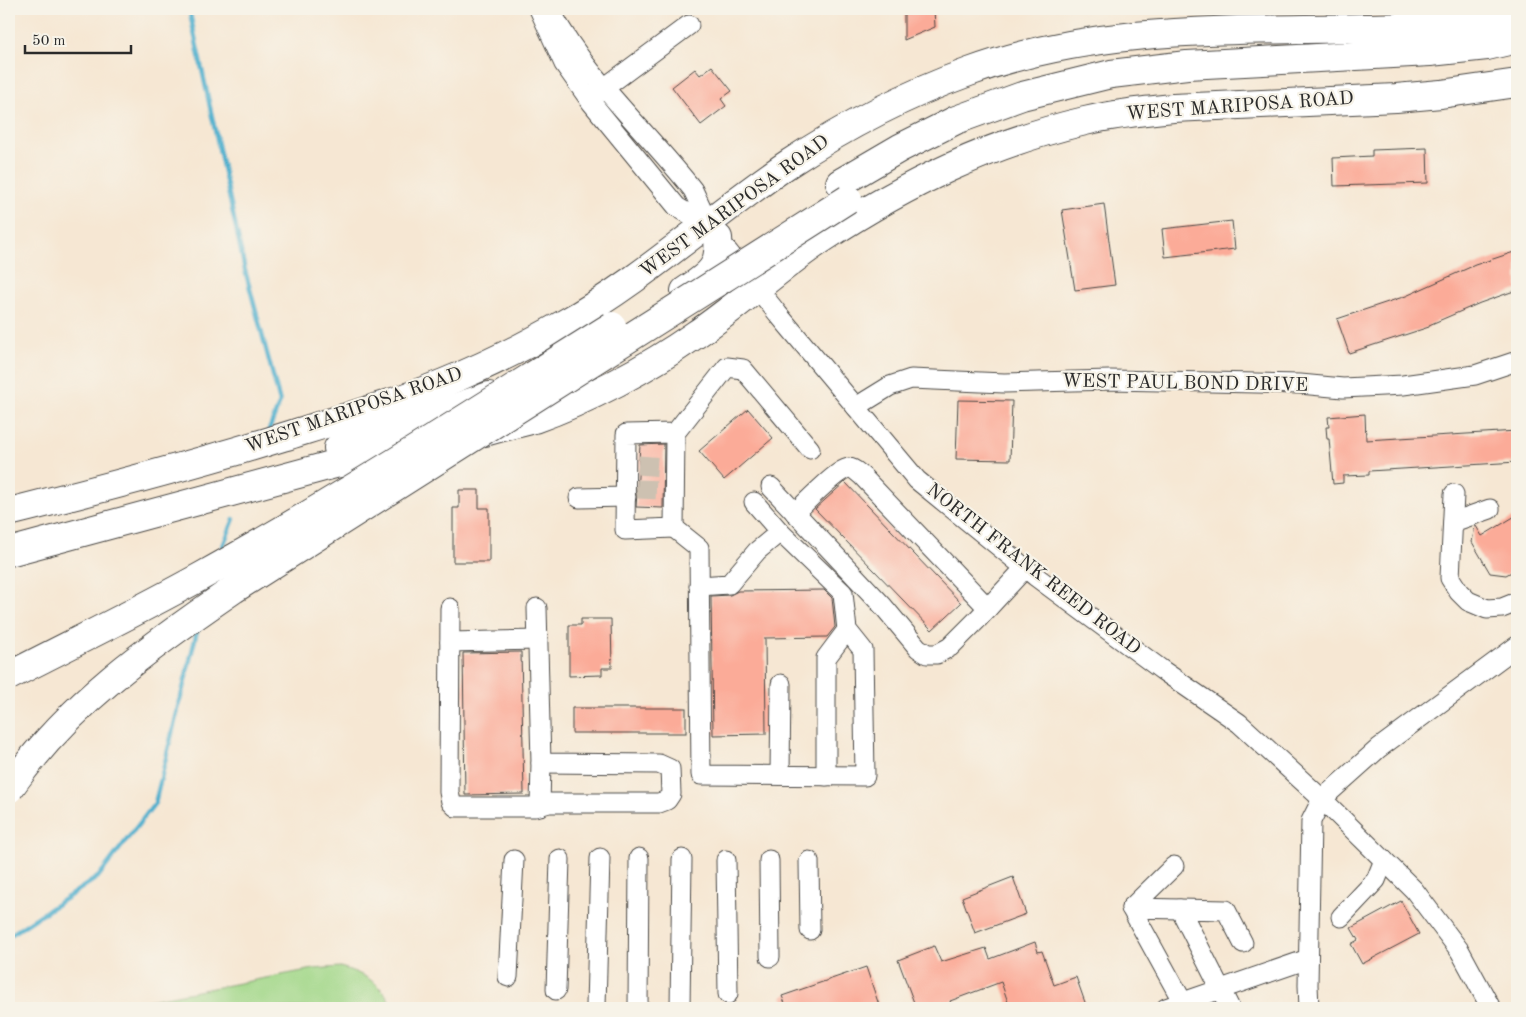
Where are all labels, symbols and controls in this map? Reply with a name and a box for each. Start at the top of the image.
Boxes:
scale bar [25,22,131,54]
text: 50 m [32,34,66,49]
street label: WEST MARIPOSA ROAD [1126,90,1354,124]
street label: WEST MARIPOSA ROAD [637,132,833,282]
street label: WEST MARIPOSA ROAD [243,365,465,457]
street label: WEST PAUL BOND DRIVE [1062,372,1308,396]
street label: NORTH FRANK REED ROAD [922,481,1144,659]

